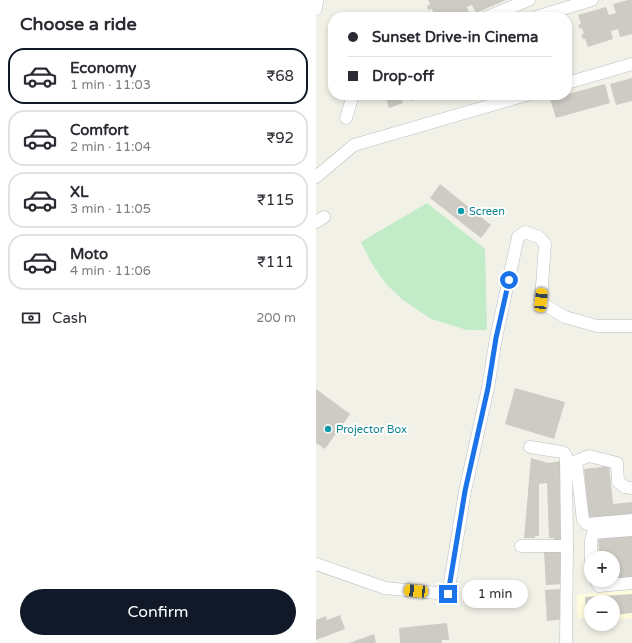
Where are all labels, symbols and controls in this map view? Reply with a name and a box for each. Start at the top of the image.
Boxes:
text: Choose a ride [20,13,137,35]
text: Sunset Drive-in Cinema [372,28,539,46]
icon: car [22,58,58,94]
text: Economy [70,59,136,77]
text: ₹68 [266,67,294,85]
text: Drop-off [372,67,434,85]
text: 1 min · 11:03 [70,77,151,93]
icon: car [22,120,58,156]
text: Comfort [70,121,129,139]
text: ₹92 [266,129,294,147]
text: 2 min · 11:04 [70,139,151,155]
icon: car [22,182,58,218]
text: XL [70,183,89,201]
text: ₹115 [257,191,294,209]
text: 3 min · 11:05 [70,201,151,217]
place label: Screen [469,205,505,218]
marker: Screen [456,206,466,216]
icon: car [22,244,58,280]
text: Moto [70,245,108,263]
text: ₹111 [257,253,294,271]
text: 4 min · 11:06 [70,263,151,279]
route start [500,271,518,289]
car [534,288,548,312]
icon: cash [20,307,42,329]
text: Cash [52,309,87,327]
text: 200 m [256,310,296,326]
place label: Projector Box [336,423,407,436]
marker: Projector Box [323,424,333,434]
map controls [584,551,620,631]
button: + [584,551,620,587]
callout: 1 min [462,580,528,608]
car [403,584,429,598]
route end [439,585,457,603]
text: 1 min [478,586,512,602]
button: Confirm [20,589,296,635]
button: − [584,595,620,631]

